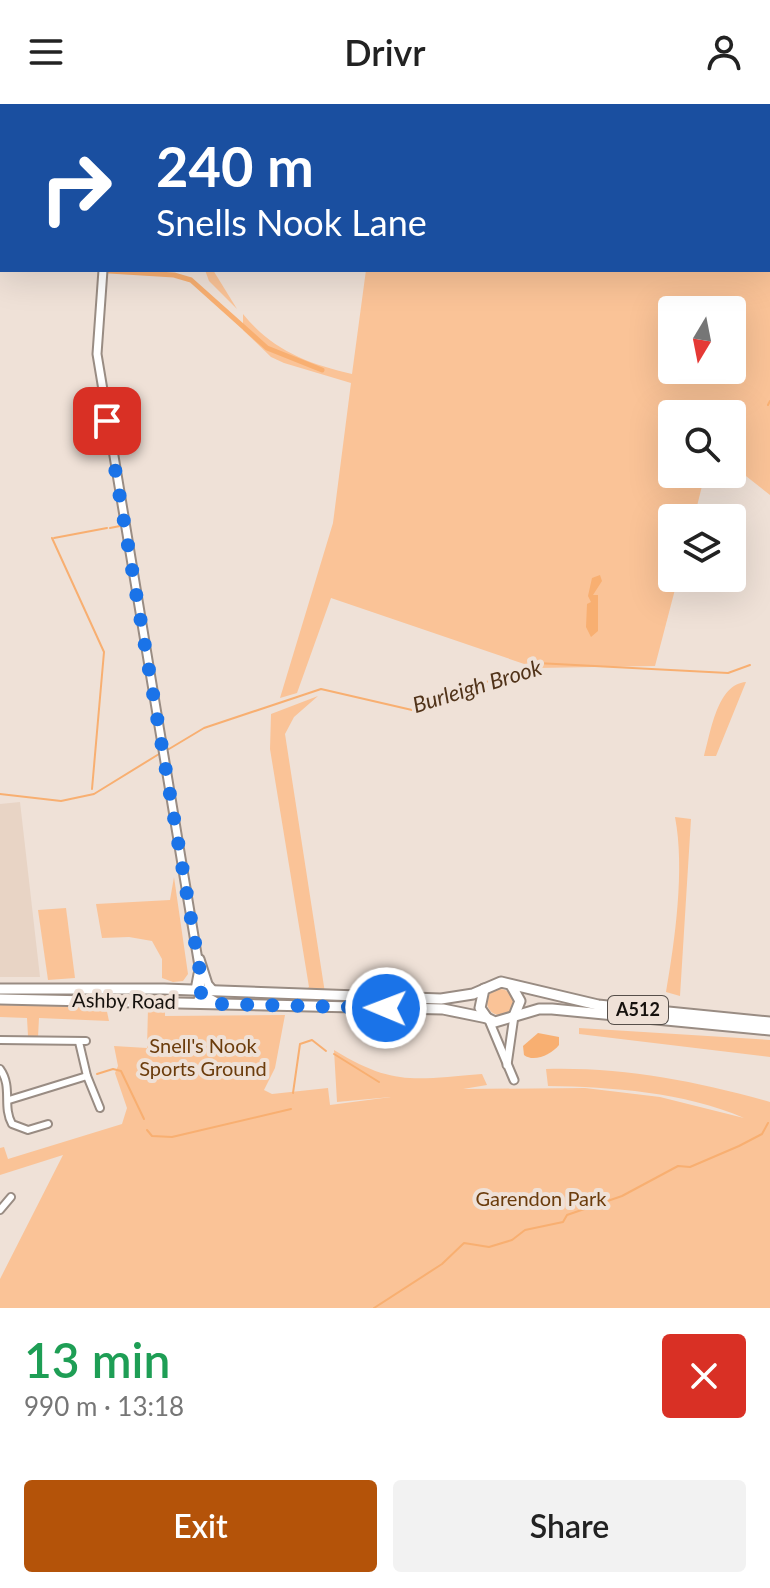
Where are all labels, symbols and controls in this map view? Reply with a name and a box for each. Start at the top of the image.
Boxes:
icon: menu [24,30,68,74]
text: Drivr [344,30,426,74]
icon: person [702,30,746,74]
text: 240 m [156,132,314,199]
icon: right [24,136,128,240]
text: Snells Nook Lane [156,200,427,244]
north arrow [658,296,746,384]
map controls [658,296,746,592]
pin [73,387,141,455]
icon: arrive [85,399,129,443]
button: search [658,400,746,488]
button: layers [658,504,746,592]
water label: Burleigh Brook [409,653,545,718]
position arrow [344,966,428,1050]
street label: Ashby Road [72,987,176,1013]
road number: A512 [608,996,668,1024]
park label: Snell's Nook Sports Ground [139,1033,267,1080]
park label: Garendon Park [476,1186,607,1210]
text: 13 min [24,1331,170,1388]
button: close [662,1334,746,1418]
text: 990 m · 13:18 [24,1390,184,1422]
button: Exit [24,1480,377,1572]
button: Share [393,1480,746,1572]

